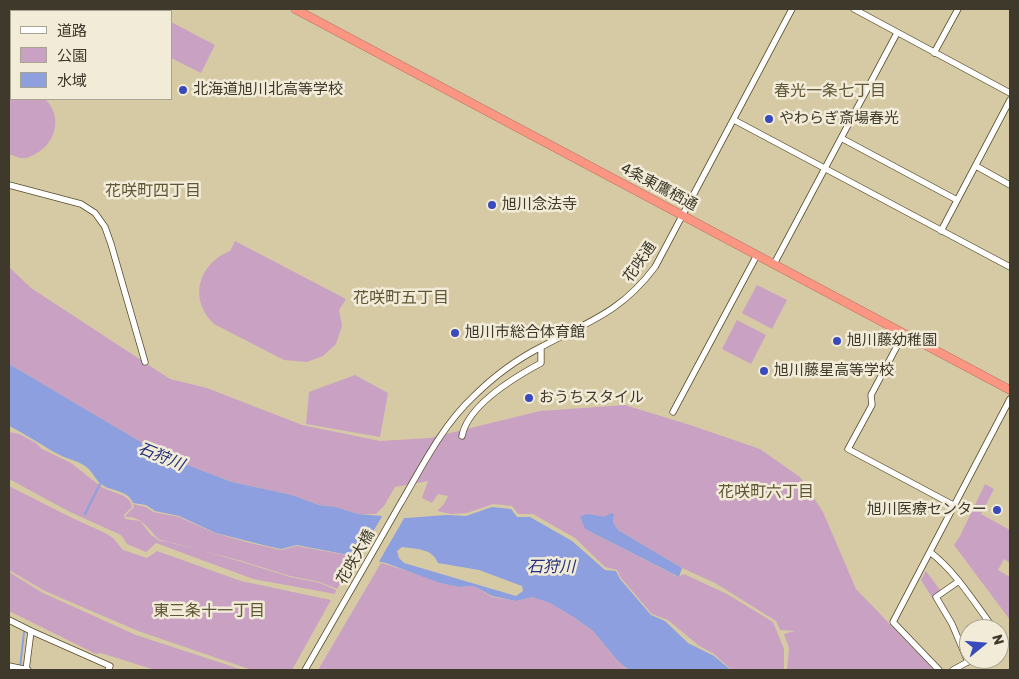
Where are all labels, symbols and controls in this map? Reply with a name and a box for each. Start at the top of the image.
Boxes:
legend [10,10,172,100]
text: 道路 [57,22,87,40]
text: 公園 [57,47,87,65]
text: 水域 [57,72,87,90]
place label: 北海道旭川北高等学校 [193,81,343,99]
district label: 春光一条七丁目 [774,81,886,101]
marker: 北海道旭川北高等学校 [177,84,189,96]
place label: やわらぎ斎場春光 [779,110,899,128]
marker: やわらぎ斎場春光 [763,113,775,125]
street label: 4条東鷹栖通 [618,159,700,215]
district label: 花咲町四丁目 [105,181,201,201]
place label: 旭川念法寺 [502,196,577,214]
marker: 旭川念法寺 [486,199,498,211]
street label: 花咲通 [620,238,660,286]
district label: 花咲町五丁目 [353,288,449,308]
place label: 旭川市総合体育館 [465,324,585,342]
marker: 旭川市総合体育館 [449,327,461,339]
place label: 旭川藤幼稚園 [847,332,937,350]
marker: 旭川藤幼稚園 [831,335,843,347]
place label: 旭川藤星高等学校 [774,362,894,380]
marker: 旭川藤星高等学校 [758,365,770,377]
place label: おうちスタイル [539,389,644,407]
marker: おうちスタイル [523,392,535,404]
water label: 石狩川 [135,439,187,475]
district label: 花咲町六丁目 [718,482,814,502]
place label: 旭川医療センター [867,501,987,519]
marker: 旭川医療センター [991,504,1003,516]
street label: 花咲大橋 [333,527,379,587]
water label: 石狩川 [527,557,575,577]
district label: 東三条十一丁目 [153,601,265,621]
north arrow [959,619,1009,669]
text: N [988,632,1007,647]

